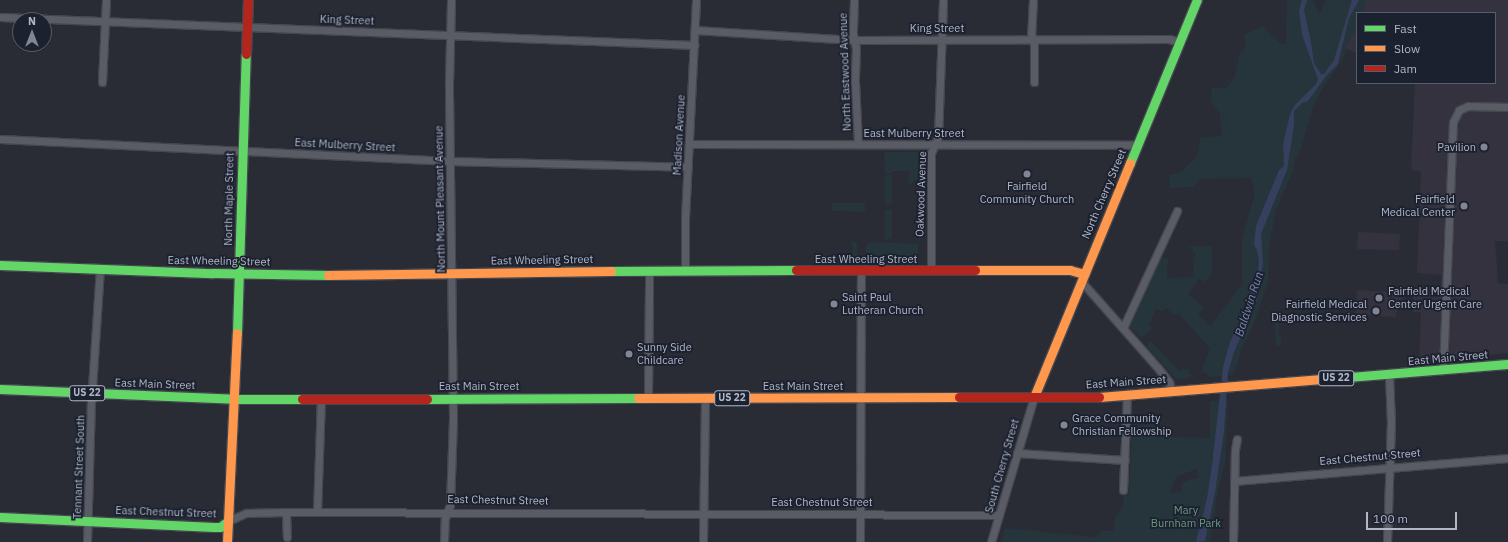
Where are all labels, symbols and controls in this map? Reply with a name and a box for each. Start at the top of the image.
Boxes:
north arrow [12,12,52,52]
street label: King Street [320,12,374,28]
legend [1356,12,1496,84]
street label: North Eastwood Avenue [836,13,854,131]
text: N [28,14,36,28]
street label: King Street [910,21,964,35]
text: Fast [1394,21,1417,36]
text: Slow [1394,41,1420,56]
text: Jam [1394,61,1417,76]
street label: Madison Avenue [670,94,688,176]
street label: North Mount Pleasant Avenue [432,125,448,273]
street label: East Mulberry Street [863,126,965,140]
street label: East Mulberry Street [294,136,396,154]
place label: Pavilion [1437,140,1476,154]
marker: Pavilion [1479,142,1489,152]
street label: North Cherry Street [1079,147,1129,241]
street label: Oakwood Avenue [913,151,929,237]
street label: North Maple Street [222,152,236,246]
marker: Fairfield Community Church [1022,169,1032,179]
place label: Fairfield Community Church [980,180,1074,206]
place label: Fairfield Medical Center [1381,193,1455,219]
marker: Fairfield Medical Center [1458,200,1470,212]
street label: East Wheeling Street [815,252,917,266]
street label: East Wheeling Street [491,253,593,267]
street label: East Wheeling Street [168,254,270,268]
water label: Baldwin Run [1232,270,1266,338]
place label: Fairfield Medical Center Urgent Care [1388,285,1482,311]
place label: Saint Paul Lutheran Church [842,291,924,317]
marker: Fairfield Medical Center Urgent Care [1373,292,1385,304]
place label: Fairfield Medical Diagnostic Services [1271,298,1367,324]
marker: Saint Paul Lutheran Church [829,299,839,309]
marker: Fairfield Medical Diagnostic Services [1370,305,1382,317]
place label: Sunny Side Childcare [637,341,692,367]
street label: East Main Street [1407,348,1489,368]
marker: Sunny Side Childcare [624,349,634,359]
road number: US 22 [1318,370,1354,386]
street label: East Main Street [1085,373,1167,391]
street label: East Main Street [114,376,196,392]
street label: East Main Street [439,379,519,393]
street label: East Main Street [763,379,843,393]
road number: US 22 [69,385,105,401]
road number: US 22 [714,390,750,406]
place label: Grace Community Christian Fellowship [1072,412,1172,438]
street label: Tennant Street South [71,415,87,519]
street label: South Cherry Street [982,418,1022,514]
marker: Grace Community Christian Fellowship [1059,420,1069,430]
street label: East Chestnut Street [1319,446,1421,468]
street label: East Chestnut Street [447,493,549,507]
street label: East Chestnut Street [771,495,873,509]
street label: East Chestnut Street [115,504,217,520]
park label: Mary Burnham Park [1151,504,1221,530]
scale bar [1368,504,1459,530]
text: 100 m [1373,511,1408,526]

